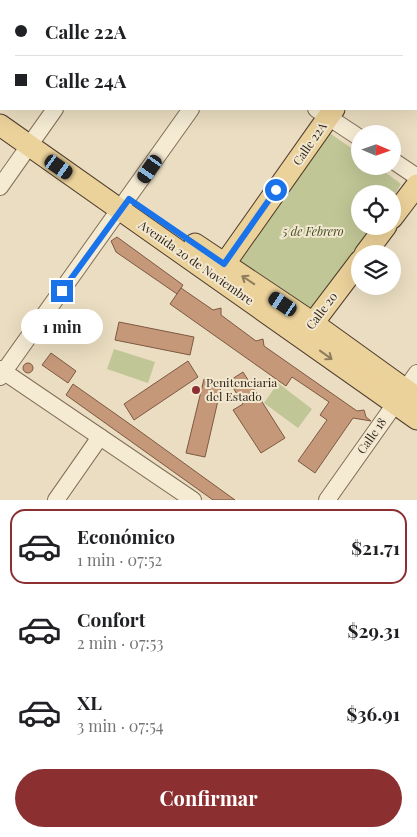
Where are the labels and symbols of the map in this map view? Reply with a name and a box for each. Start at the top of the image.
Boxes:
street label: Calle 22A [289,118,330,168]
north arrow [351,125,401,175]
car [42,152,75,182]
car [135,152,164,186]
route start [265,179,287,201]
street label: Avenida 20 de Noviembre [135,216,257,308]
park label: 5 de Febrero [281,223,344,239]
one-way arrow [241,275,255,285]
route end [51,280,73,302]
street label: Calle 20 [302,288,341,332]
car [266,289,299,319]
callout: 1 min [21,308,103,344]
one-way arrow [319,349,332,360]
place label: Penitenciaria del Estado [206,374,277,404]
marker: Penitenciaria del Estado [190,384,202,396]
street label: Calle 18 [353,414,389,457]

